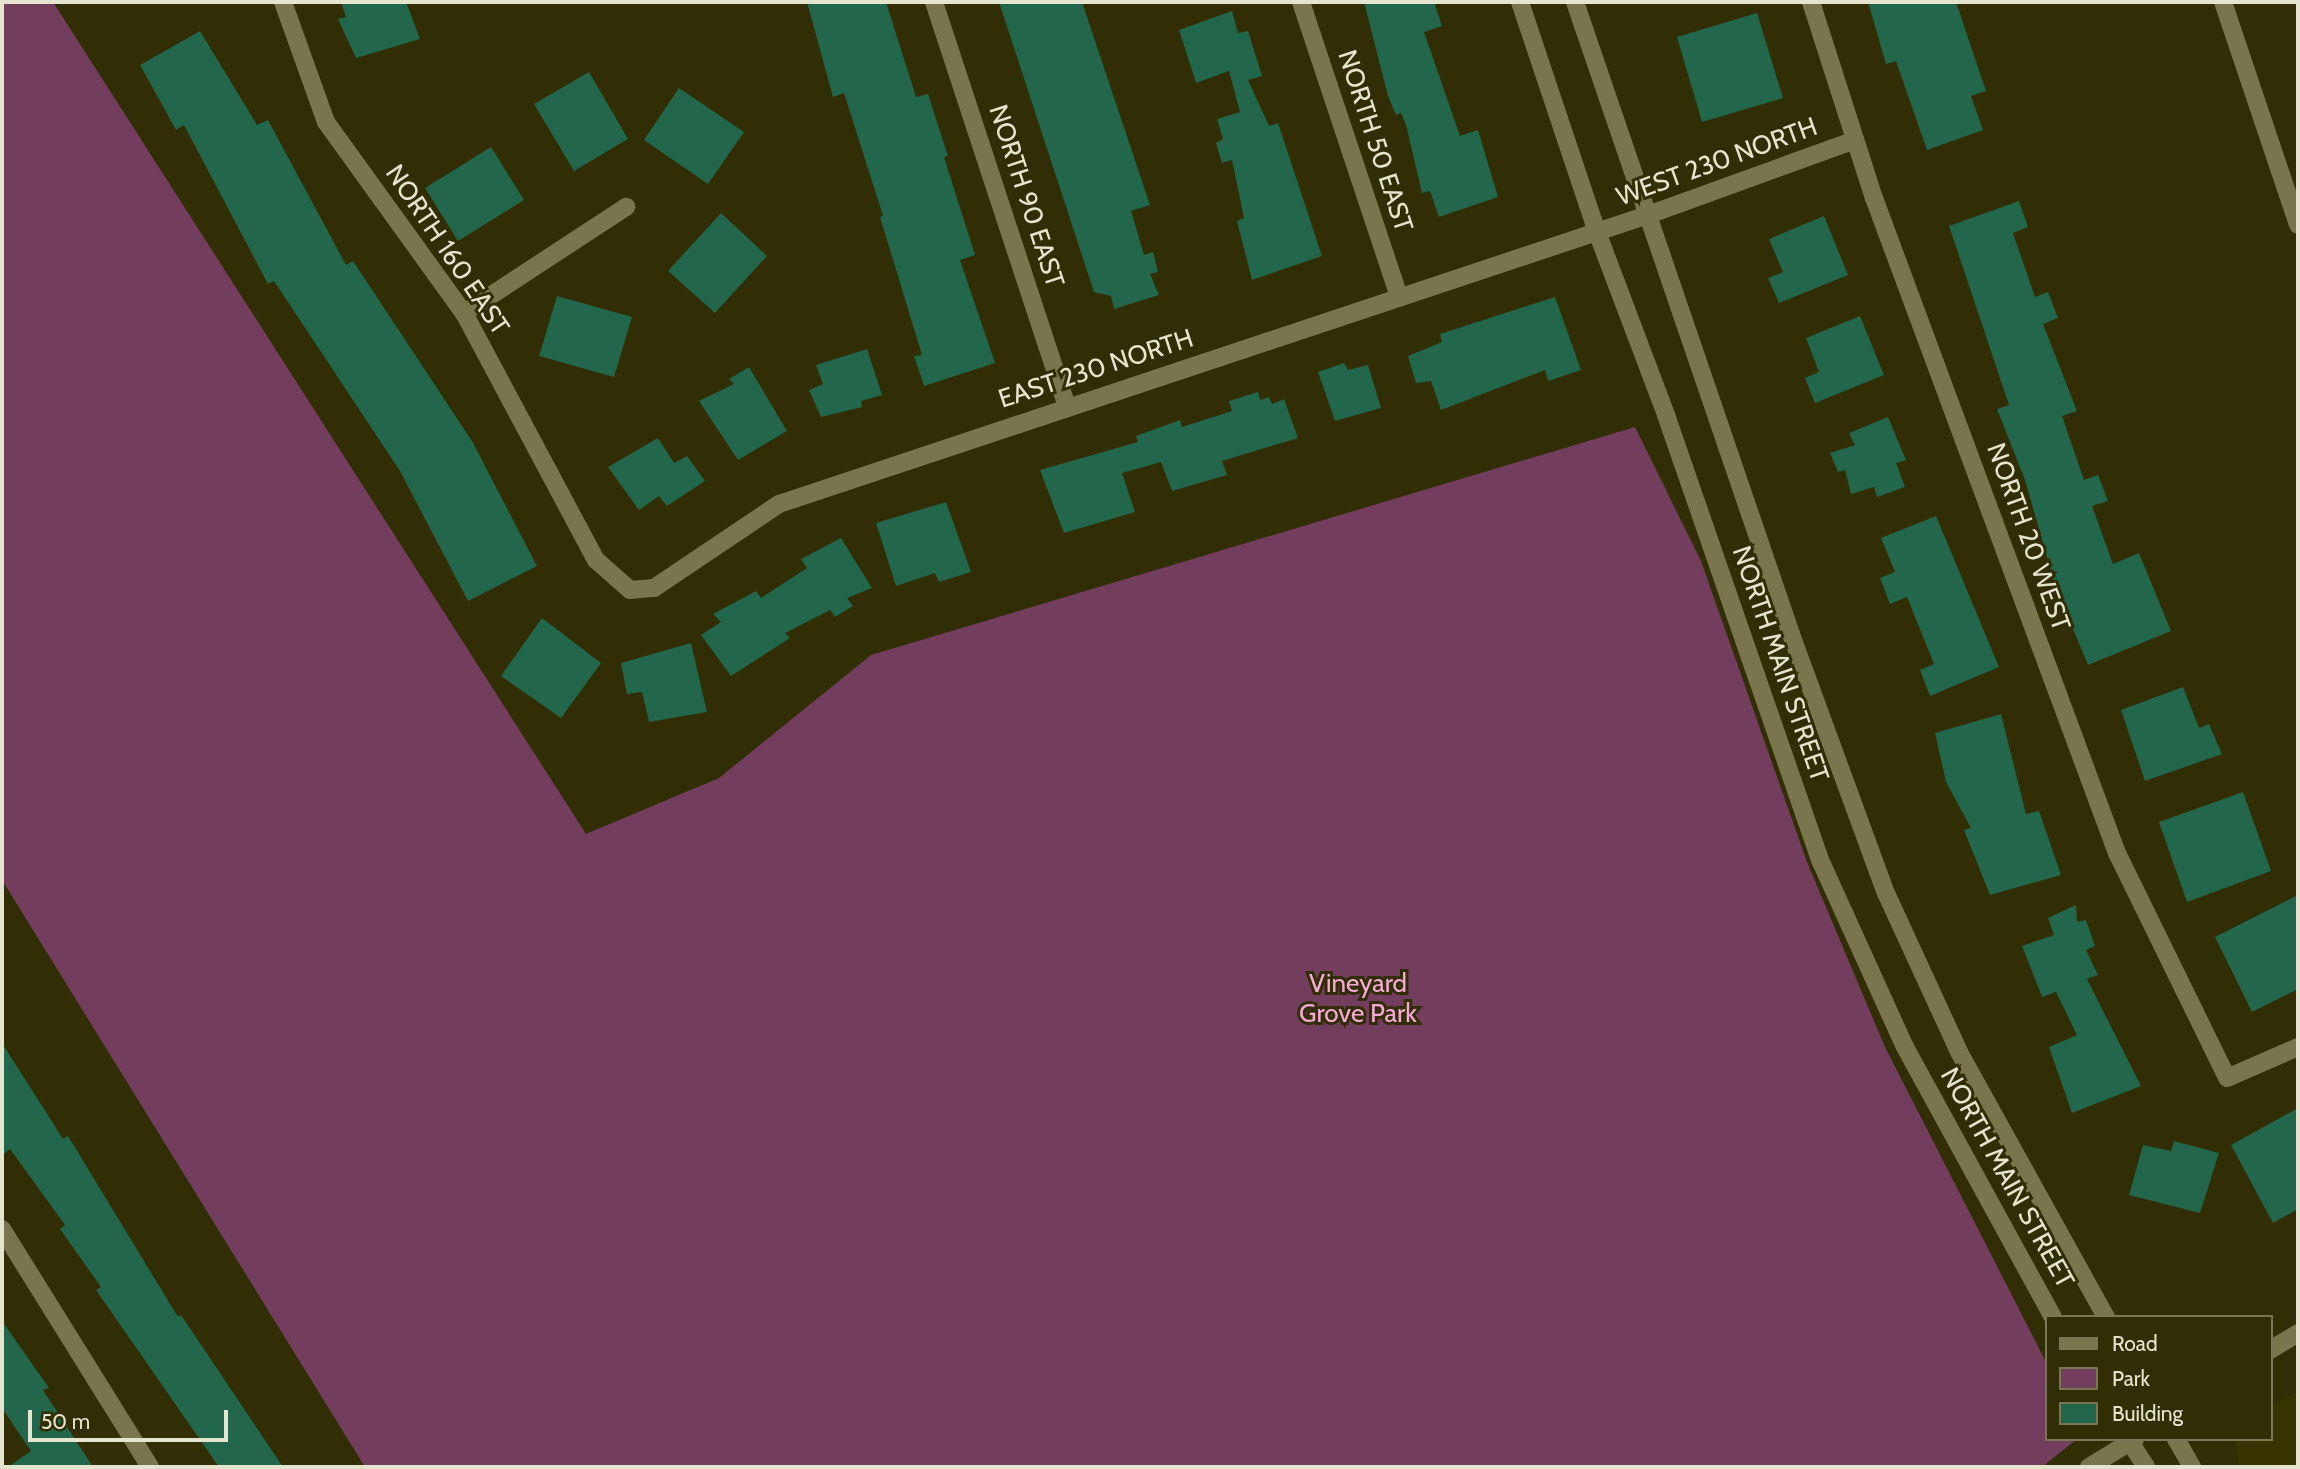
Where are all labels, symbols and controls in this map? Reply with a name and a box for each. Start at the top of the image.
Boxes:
street label: NORTH 50 EAST [1331,46,1419,236]
street label: NORTH 90 EAST [982,101,1070,291]
street label: WEST 230 NORTH [1612,111,1822,213]
street label: NORTH 160 EAST [379,159,515,341]
street label: EAST 230 NORTH [995,323,1197,415]
street label: NORTH 20 WEST [1980,439,2076,635]
street label: NORTH MAIN STREET [1725,542,1835,786]
park label: Vineyard Grove Park [1299,968,1417,1030]
street label: NORTH MAIN STREET [1933,1062,2081,1294]
legend [2044,1315,2272,1441]
text: Road [2112,1331,2158,1356]
text: Park [2112,1366,2150,1391]
scale bar [32,1396,231,1440]
text: Building [2112,1401,2183,1426]
text: 50 m [41,1409,90,1434]

